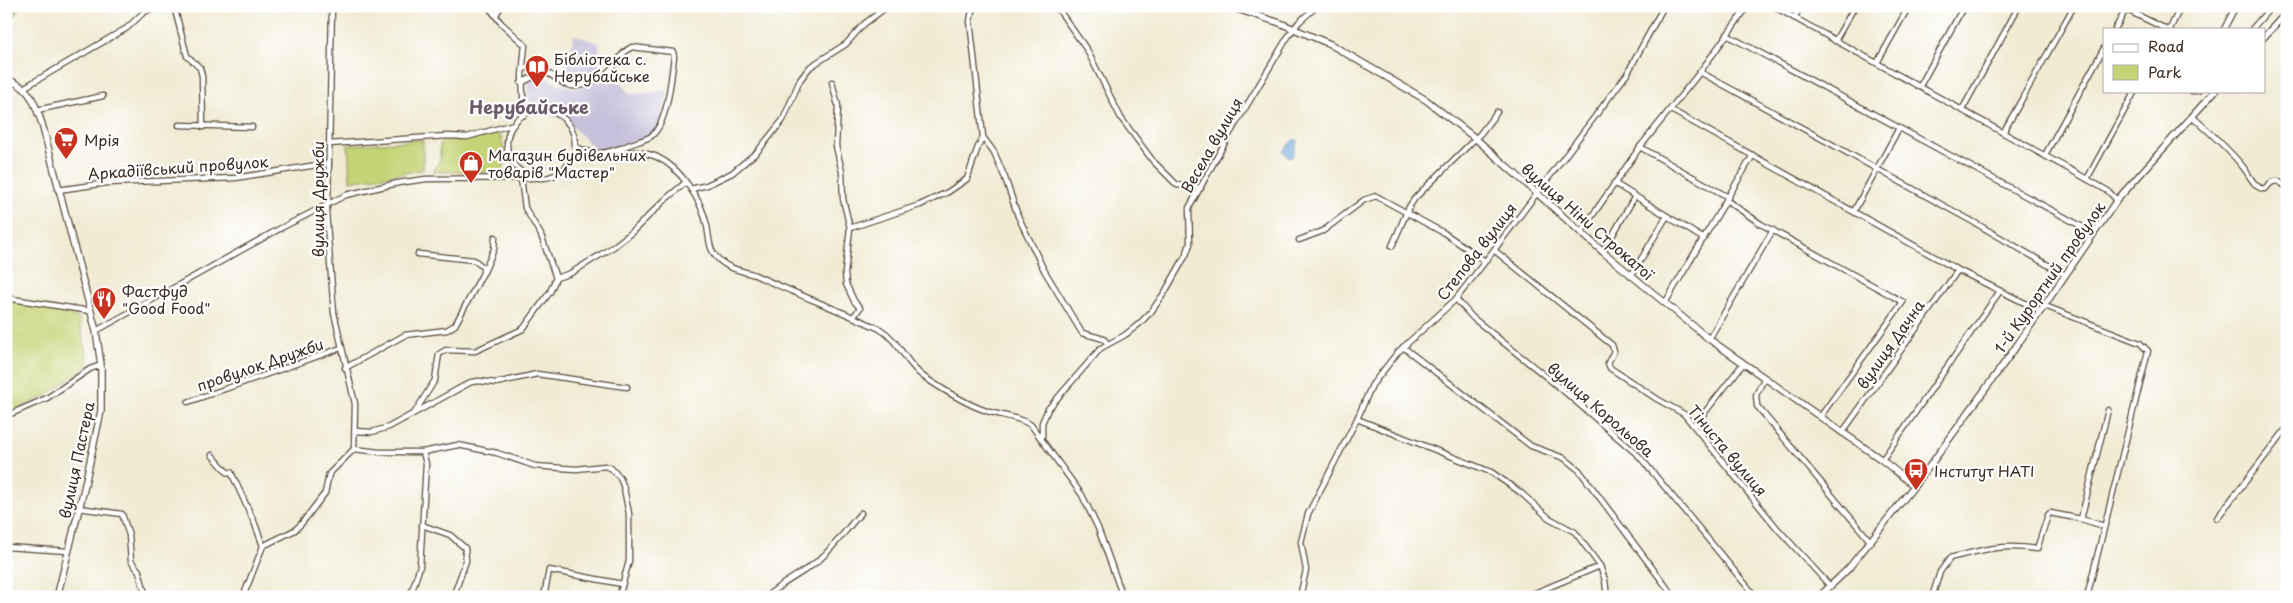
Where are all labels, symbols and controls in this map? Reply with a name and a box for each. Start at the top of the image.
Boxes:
legend [2103,28,2266,92]
text: Road [2148,34,2184,57]
place label: Бібліотека с. Нерубайське [554,47,650,87]
library icon: Бібліотека с. Нерубайське [524,54,550,88]
text: Park [2148,60,2182,83]
district label: Нерубайське [469,93,589,120]
street label: Весела вулиця [1174,93,1248,197]
supermarket icon: Мрія [53,126,79,160]
place label: Мрія [84,128,120,151]
street label: вулиця Дружби [306,141,329,257]
place label: Магазин будівельних товарів "Мастер" [488,143,646,183]
street label: Аркадіївський провулок [87,149,269,185]
shop icon: Магазин будівельних товарів "Мастер" [458,150,484,184]
street label: вулиця Ніни Строкатої [1517,157,1660,286]
street label: 1-й Курортний провулок [1988,196,2110,358]
street label: Степова вулиця [1430,197,1522,305]
place label: Фастфуд "Good Food" [122,279,210,319]
restaurant icon: Фастфуд "Good Food" [91,286,117,320]
street label: вулиця Дачна [1851,294,1930,393]
street label: провулок Дружби [193,331,327,397]
street label: вулиця Корольова [1543,356,1660,462]
street label: вулиця Пастера [52,399,100,521]
street label: Тіниста вулиця [1683,399,1773,501]
bus stop icon: Інститут НАТІ [1903,457,1929,491]
place label: Інститут НАТІ [1934,459,2035,482]

